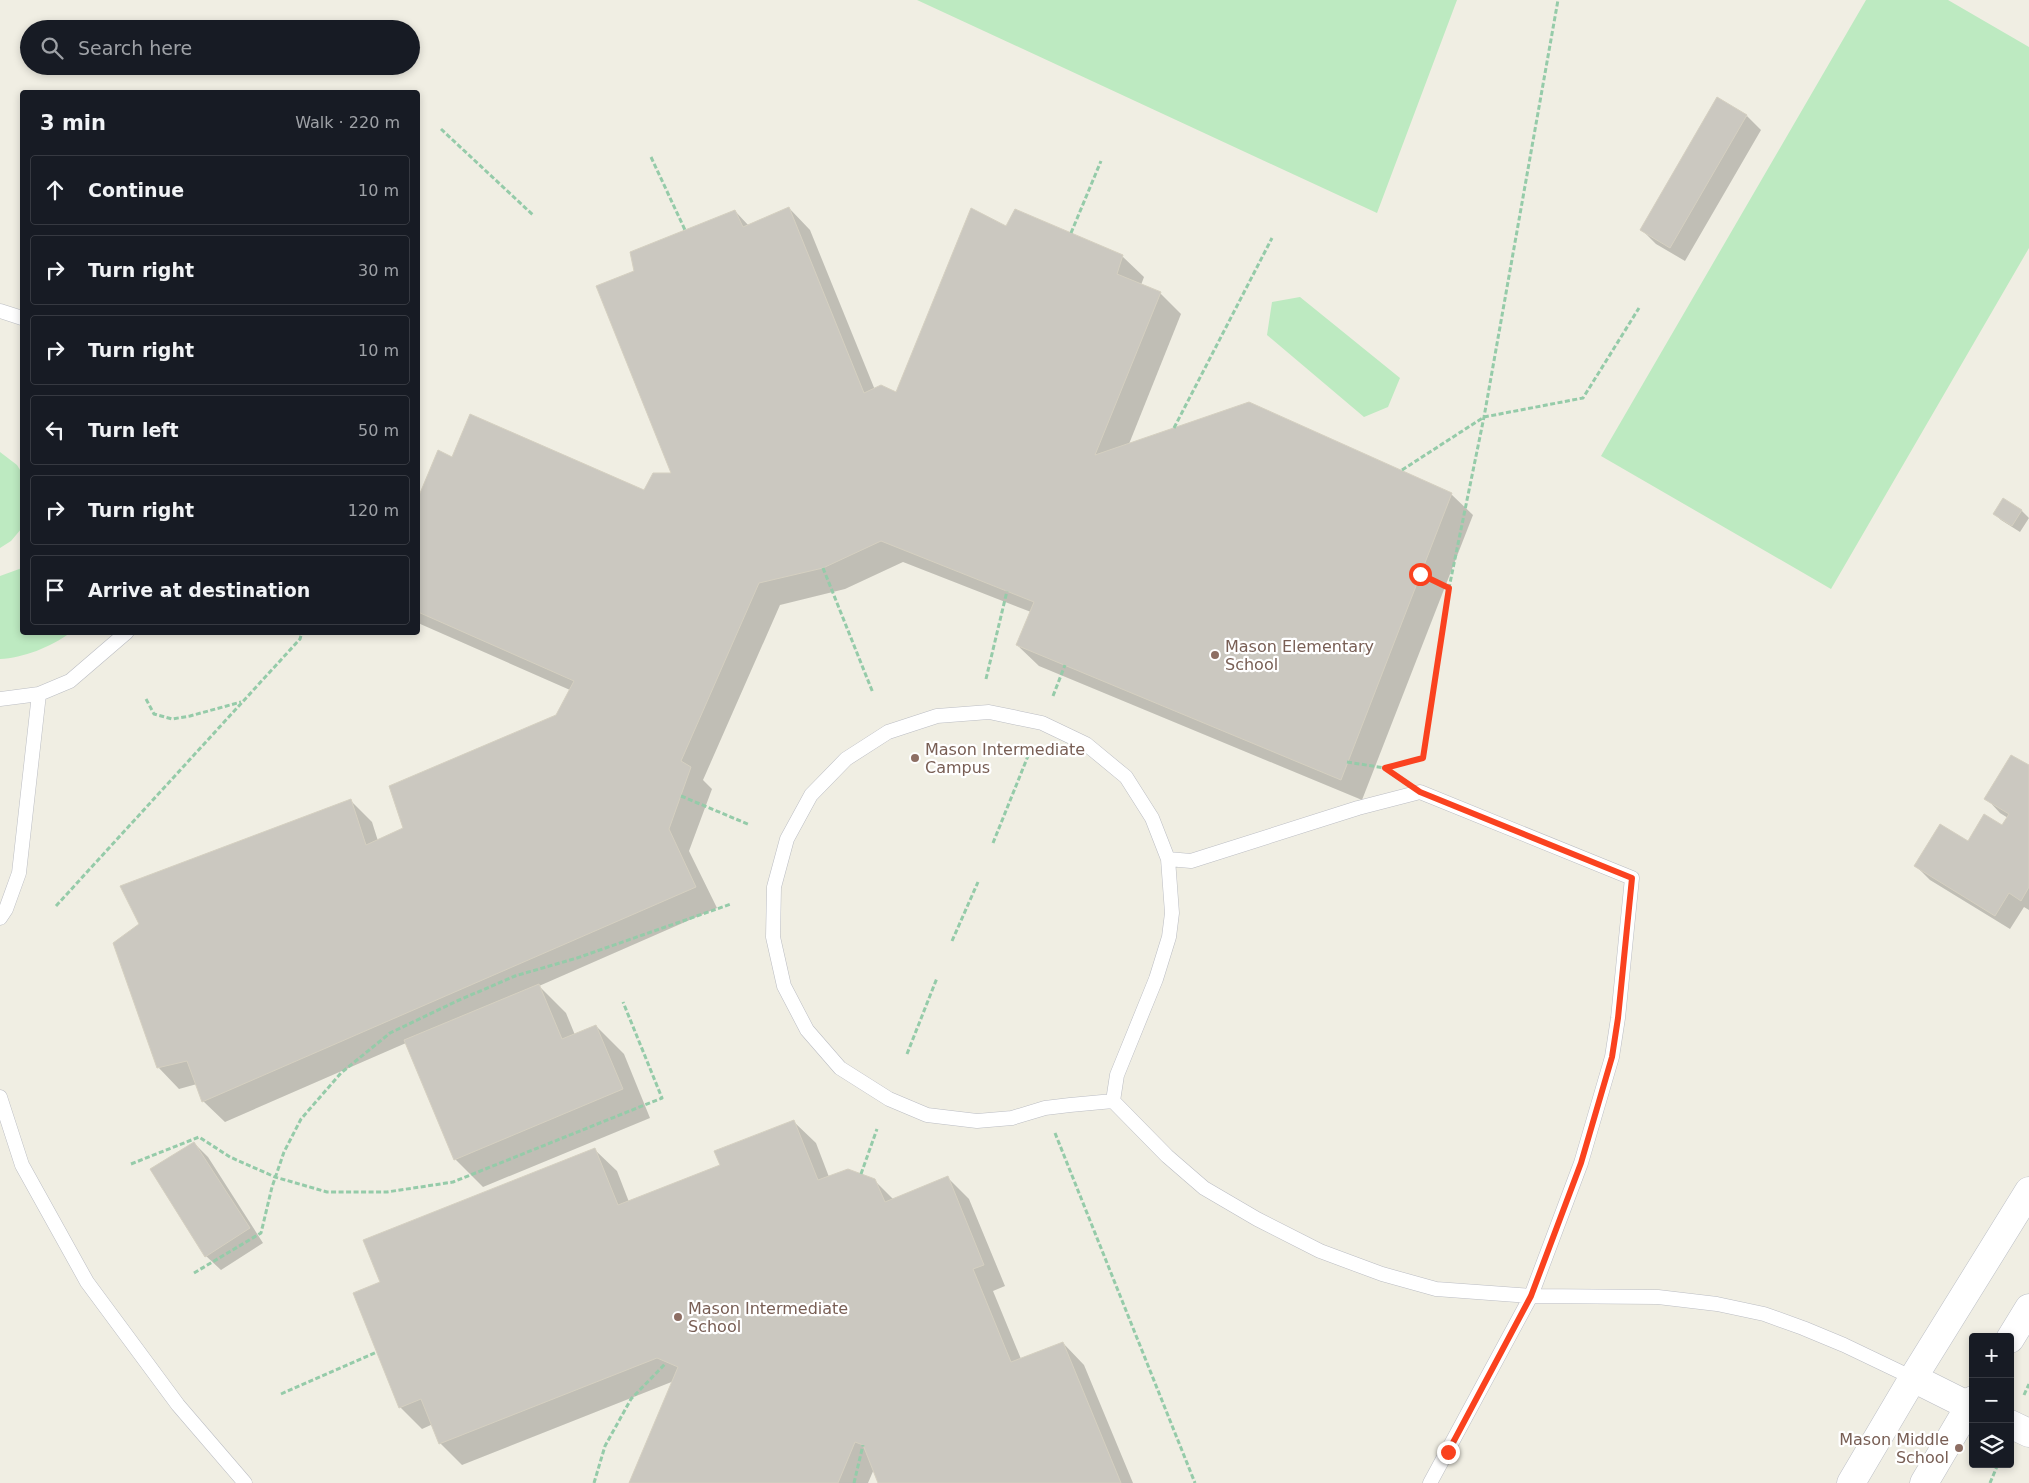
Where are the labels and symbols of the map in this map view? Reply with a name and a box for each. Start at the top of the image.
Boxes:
route start [1409,563,1432,586]
place label: Mason Elementary School [1225,637,1374,674]
marker: Mason Elementary School [1209,649,1221,661]
place label: Mason Intermediate Campus [925,740,1085,777]
marker: Mason Intermediate Campus [909,752,921,764]
place label: Mason Intermediate School [688,1299,848,1336]
marker: Mason Intermediate School [672,1311,684,1323]
place label: Mason Middle School [1839,1430,1949,1467]
route end [1437,1441,1460,1464]
marker: Mason Middle School [1953,1442,1965,1454]

